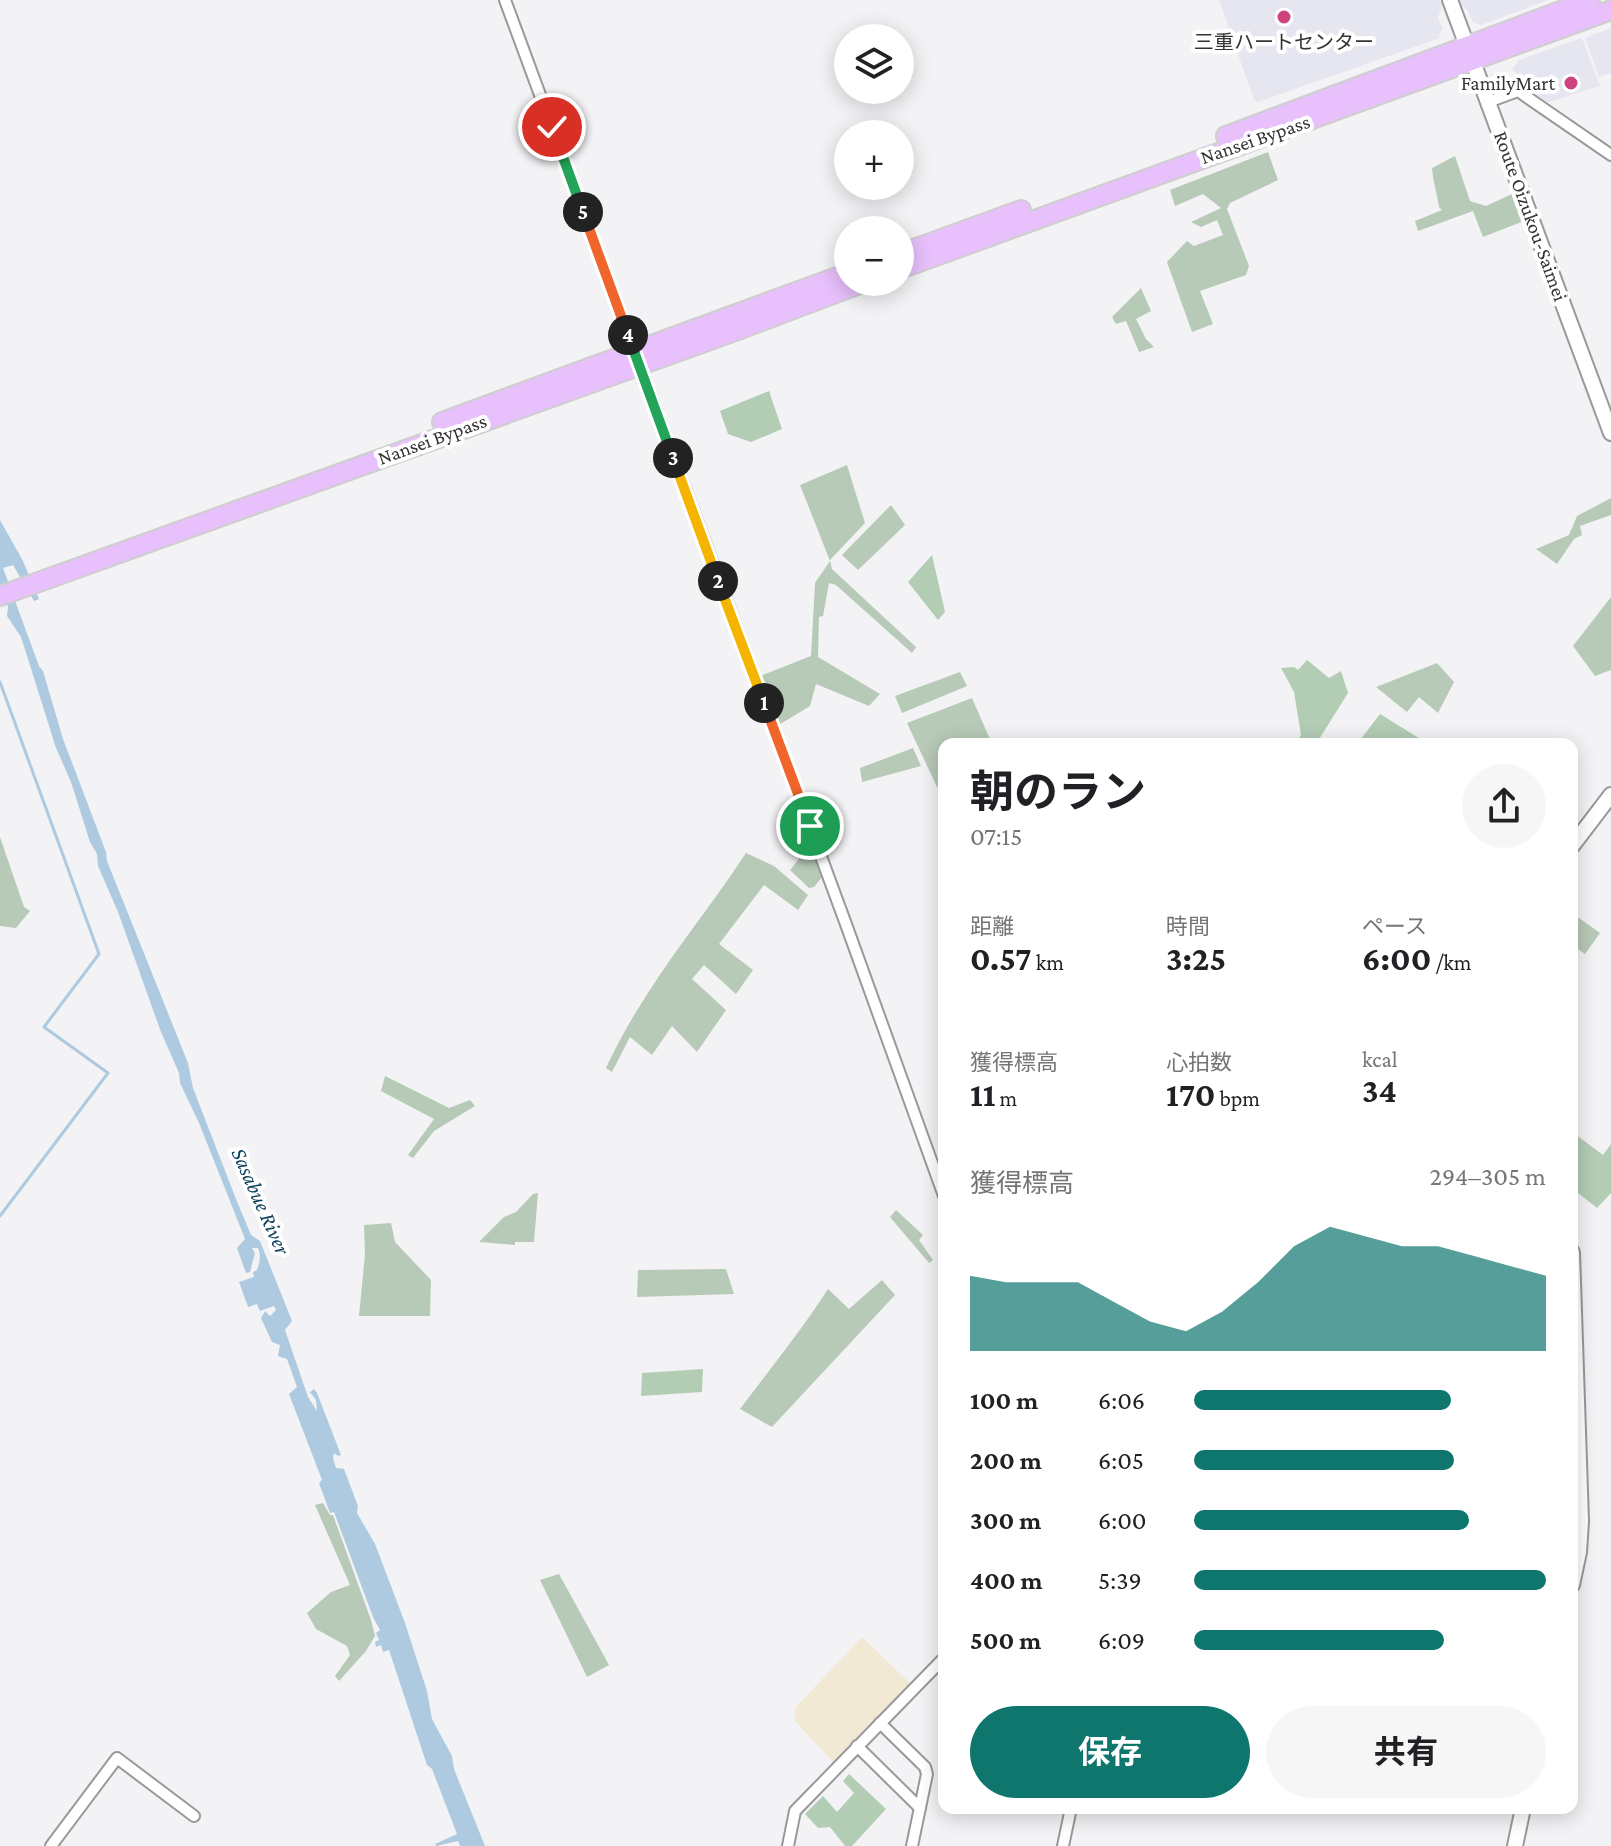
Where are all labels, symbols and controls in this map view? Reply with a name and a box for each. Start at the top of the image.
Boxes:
marker: 三重ハートセンター [1275,8,1293,26]
map controls [834,24,914,296]
button: layers [834,24,914,104]
place label: 三重ハートセンター [1194,31,1374,53]
place label: FamilyMart [1461,72,1555,95]
marker: FamilyMart [1562,74,1580,92]
pin [518,93,586,161]
icon: check [530,105,574,149]
street label: Nansei Bypass [1197,110,1313,169]
button: + [834,120,914,200]
street label: Route Oizukou-Saimei [1490,128,1572,304]
pin: 5 [563,192,603,232]
text: 5 [578,199,588,224]
button: − [834,216,914,296]
pin: 4 [608,315,648,355]
text: 4 [622,322,634,347]
street label: Nansei Bypass [375,409,490,470]
pin: 3 [653,438,693,478]
text: 3 [668,445,678,470]
pin: 2 [698,561,738,601]
text: 2 [712,568,724,593]
pin: 1 [744,683,784,723]
text: 1 [760,690,768,715]
button: share [1462,764,1546,848]
text: 朝のラン [970,768,1146,816]
pin [776,792,844,860]
icon: arrive [788,804,832,848]
text: 07:15 [970,822,1023,851]
text: 距離 [970,914,1014,939]
text: 時間 [1166,914,1210,939]
text: ペース [1362,914,1427,939]
text: 0.57 [970,940,1032,977]
text: 3:25 [1166,940,1226,977]
text: 6:00 [1362,940,1431,977]
text: km [1032,950,1064,975]
text: /km [1431,950,1472,975]
text: kcal [1362,1047,1397,1072]
text: 獲得標高 [970,1050,1058,1075]
text: 心拍数 [1166,1050,1232,1075]
text: 34 [1362,1072,1397,1109]
text: 11 [970,1076,995,1113]
text: 170 [1166,1076,1215,1113]
text: m [995,1086,1017,1111]
text: bpm [1215,1086,1260,1111]
water label: Sasabue River [226,1144,296,1259]
text: 294–305 m [1430,1162,1546,1191]
text: 獲得標高 [970,1169,1074,1198]
text: 100 m [970,1386,1038,1415]
text: 6:06 [1098,1386,1145,1415]
text: 200 m [970,1446,1042,1475]
text: 6:05 [1098,1446,1144,1475]
text: 300 m [970,1506,1041,1535]
text: 6:00 [1098,1506,1147,1535]
text: 400 m [970,1566,1043,1595]
text: 5:39 [1098,1566,1142,1595]
text: 500 m [970,1626,1041,1655]
text: 6:09 [1098,1626,1145,1655]
button: 保存 [970,1706,1250,1798]
button: 共有 [1266,1706,1546,1798]

